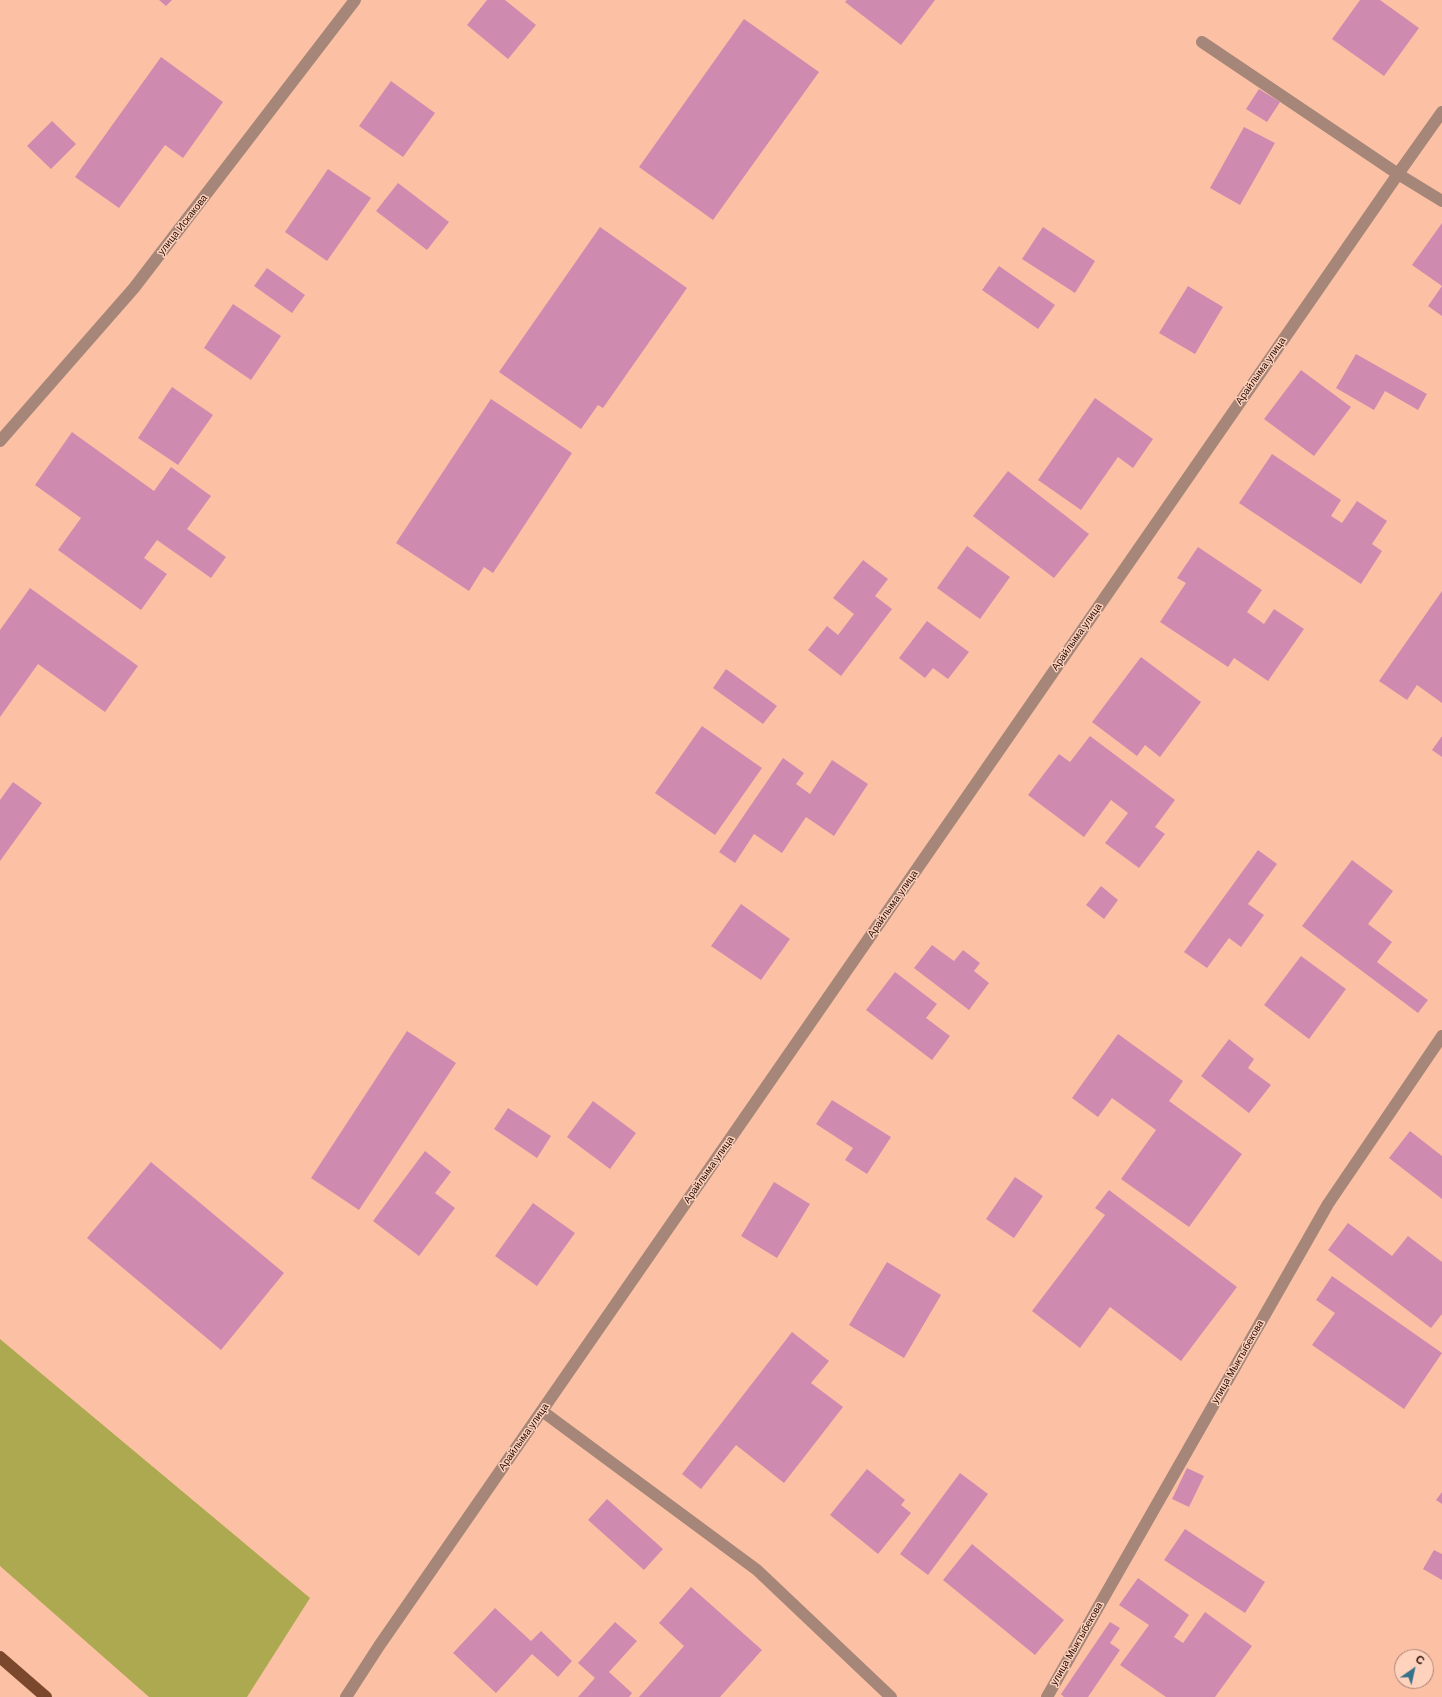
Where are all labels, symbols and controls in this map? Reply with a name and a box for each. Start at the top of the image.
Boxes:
street label: улица Искакова [156,192,210,258]
street label: Арайлыма улица [1233,335,1289,407]
street label: Арайлыма улица [1049,601,1105,673]
street label: Арайлыма улица [865,868,921,940]
street label: Арайлыма улица [681,1134,737,1206]
street label: улица Мыктыбекова [1209,1318,1267,1406]
street label: Арайлыма улица [496,1401,552,1473]
street label: улица Мыктыбекова [1048,1600,1106,1688]
north arrow [1394,1649,1434,1689]
text: С [1413,1653,1427,1667]

